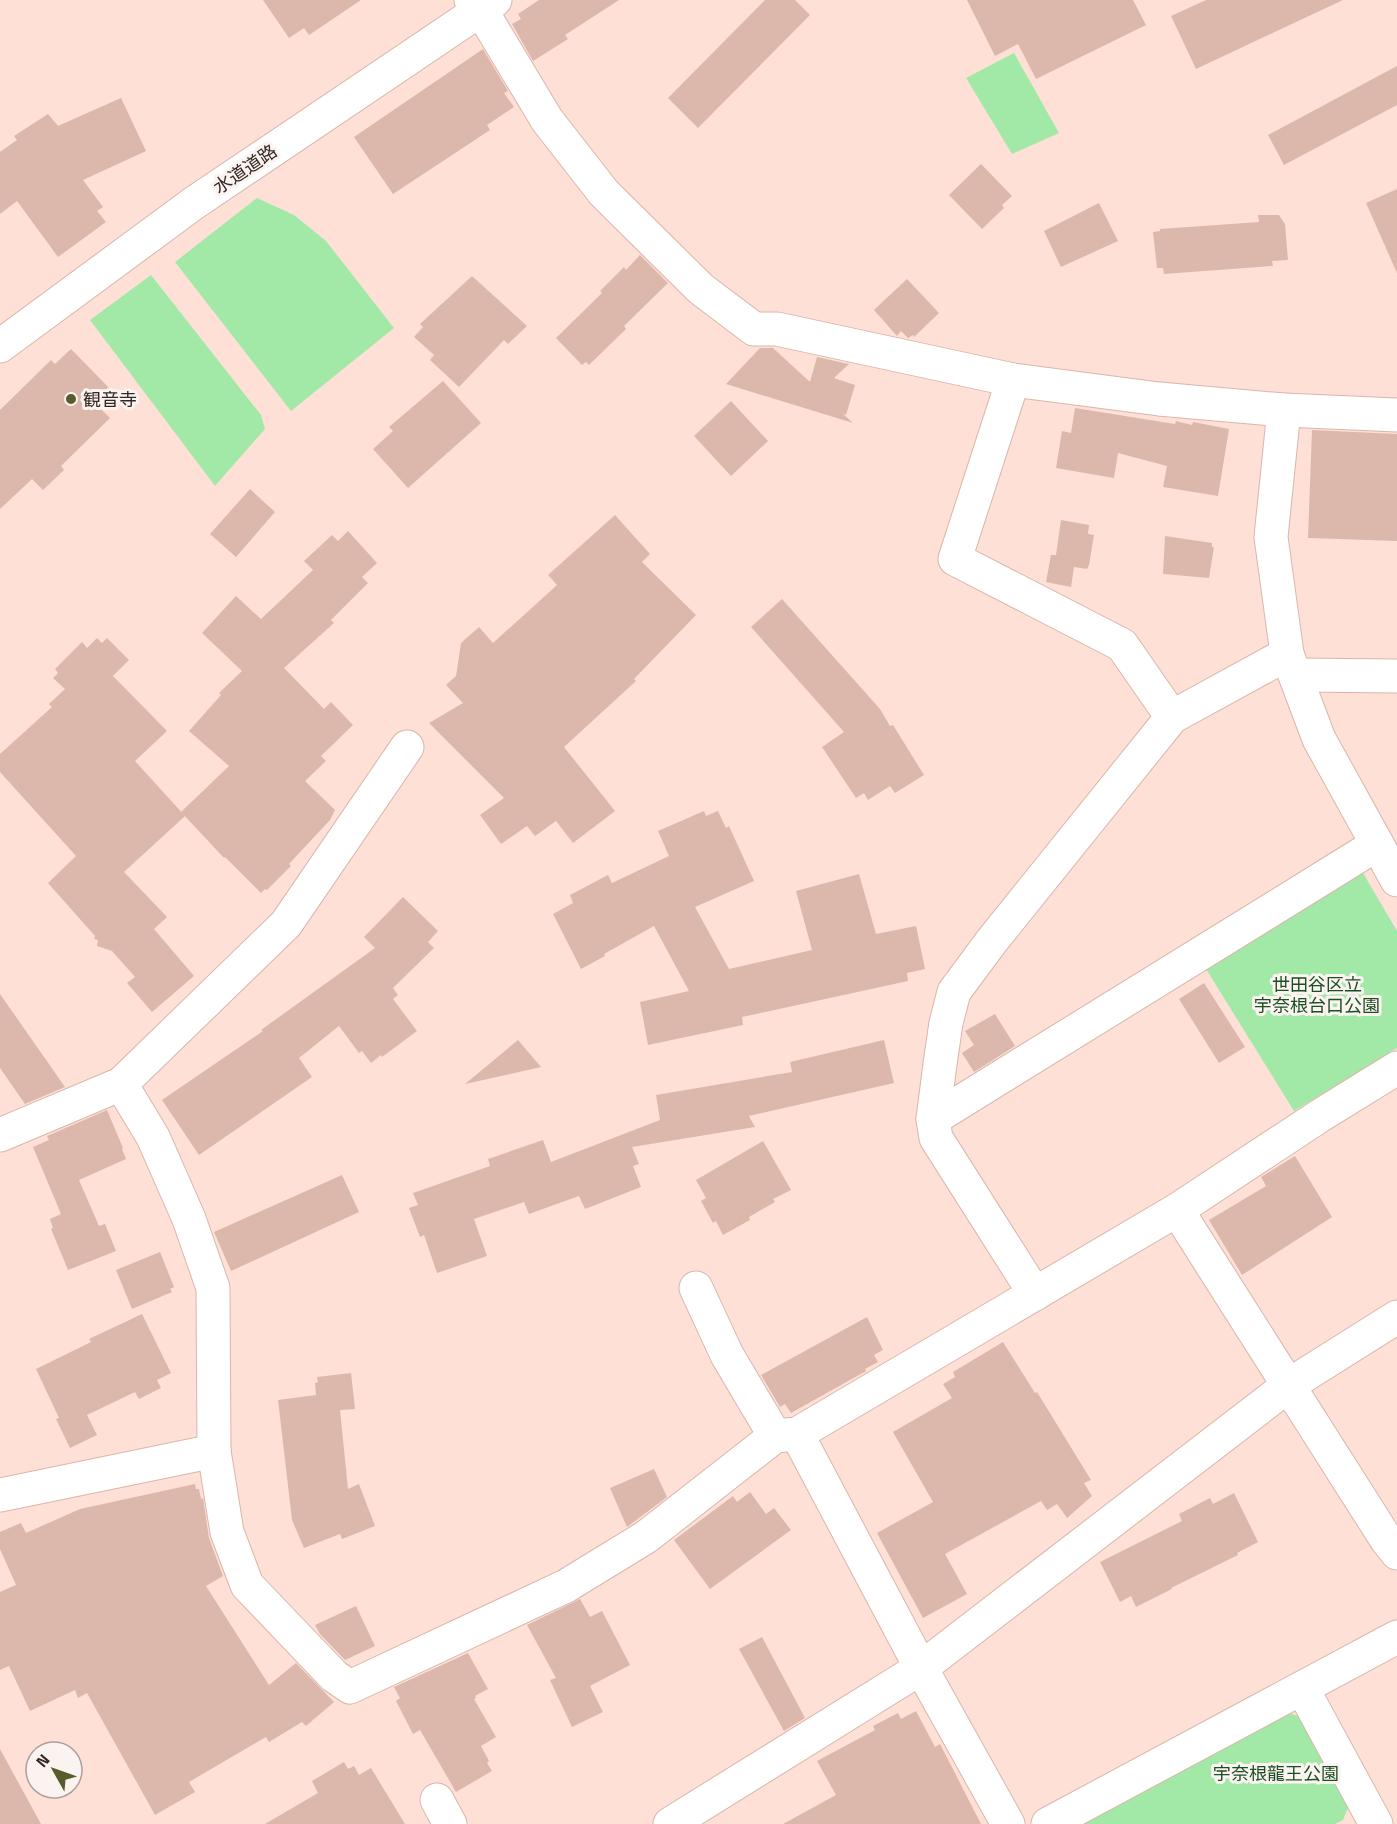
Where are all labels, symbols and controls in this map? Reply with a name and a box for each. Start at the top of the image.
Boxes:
street label: 水道道路 [208,138,282,200]
place label: 観音寺 [83,386,137,413]
marker: 観音寺 [64,392,78,406]
park label: 世田谷区立 宇奈根台口公園 [1254,971,1380,1019]
north arrow [24,1740,84,1800]
text: N [30,1748,55,1772]
park label: 宇奈根龍王公園 [1213,1760,1339,1787]

